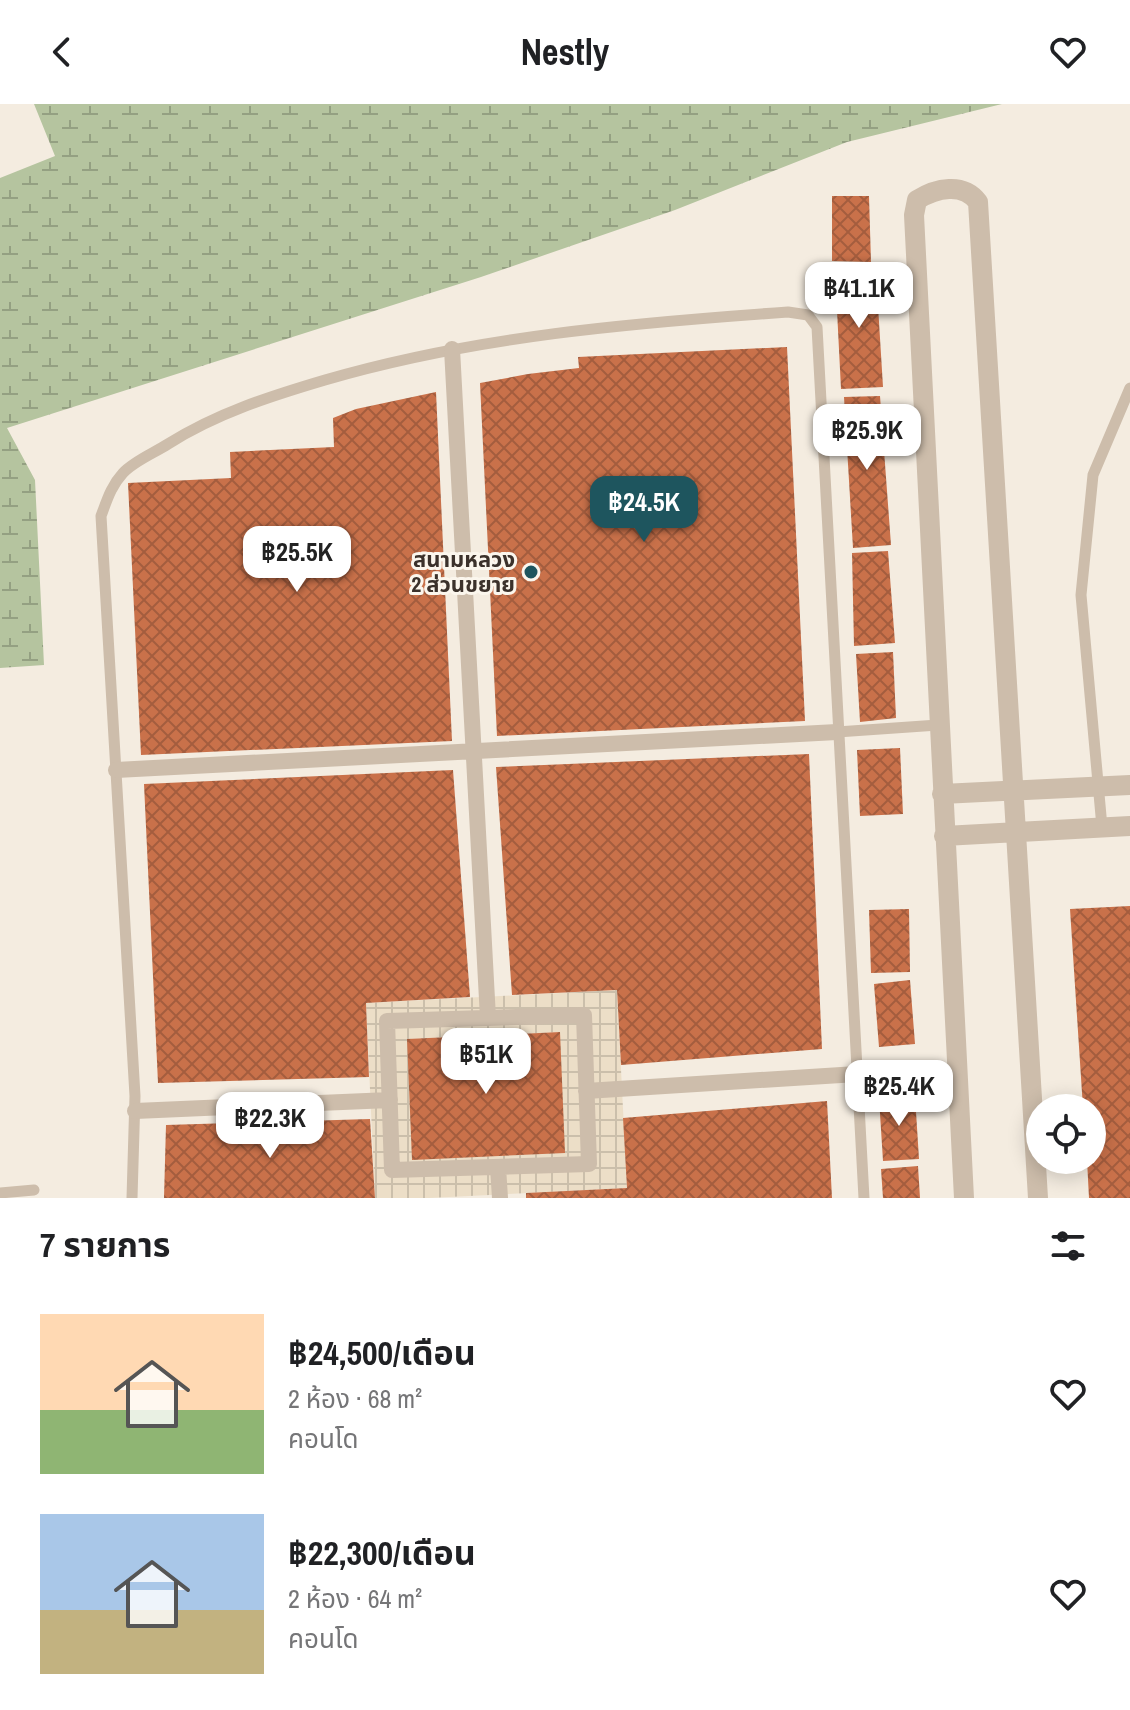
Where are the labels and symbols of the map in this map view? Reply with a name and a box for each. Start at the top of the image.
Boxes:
pin: ฿41.1K [794,262,924,330]
pin: ฿25.9K [802,404,932,472]
pin: ฿24.5K [579,476,709,544]
pin: ฿25.5K [232,526,362,594]
place label: สนามหลวง 2 ส่วนขยาย [411,544,515,599]
marker: สนามหลวง 2 ส่วนขยาย [522,563,540,581]
pin: ฿51K [439,1028,533,1096]
pin: ฿25.4K [834,1060,964,1128]
pin: ฿22.3K [205,1092,335,1160]

